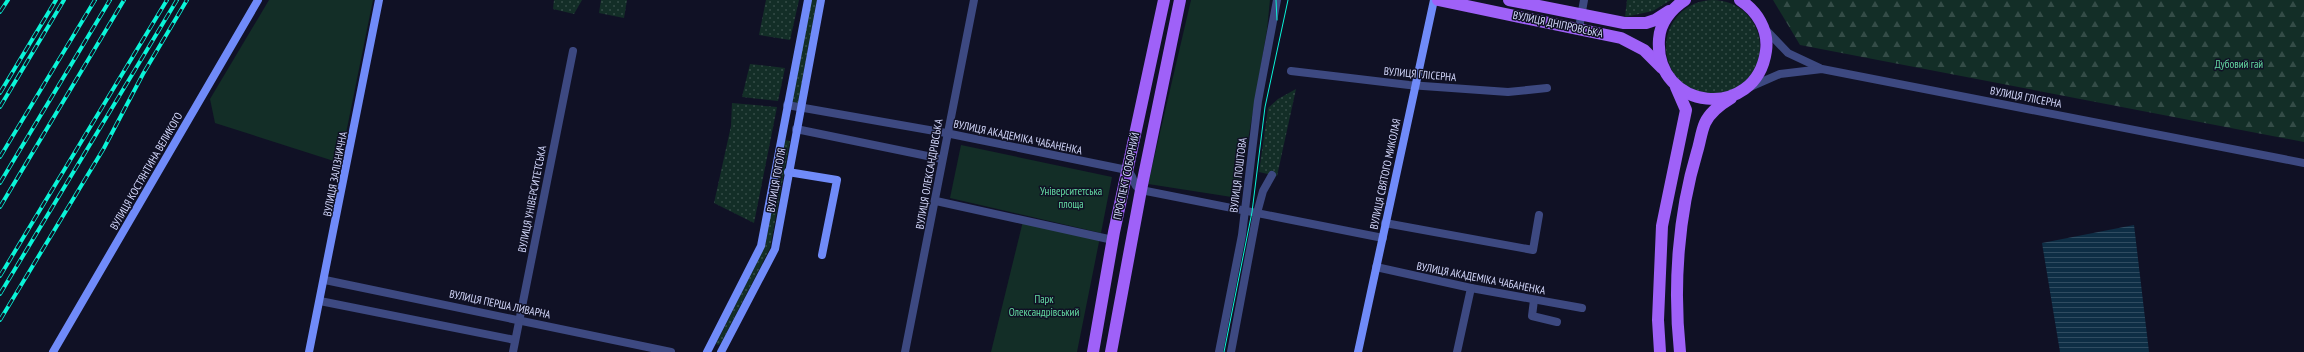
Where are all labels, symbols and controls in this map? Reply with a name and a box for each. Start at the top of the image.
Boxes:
street label: ВУЛИЦЯ ДНІПРОВСЬКА [1512,8,1605,41]
park label: Дубовий гай [2215,57,2263,71]
street label: ВУЛИЦЯ ГЛІСЕРНА [1383,64,1458,84]
street label: ВУЛИЦЯ ГЛІСЕРНА [1989,83,2064,111]
street label: ВУЛИЦЯ КОСТЯНТИНА ВЕЛИКОГО [107,110,185,232]
street label: ВУЛИЦЯ ОЛЕКСАНДРІВСЬКА [912,117,946,230]
street label: ВУЛИЦЯ АКАДЕМІКА ЧАБАНЕНКА [952,117,1084,158]
street label: ВУЛИЦЯ СВЯТОГО МИКОЛАЯ [1366,117,1404,231]
street label: ВУЛИЦЯ ЗАЛІЗНИЧНА [320,130,350,218]
street label: ПРОСПЕКТ СОБОРНИЙ [1110,131,1142,221]
street label: ВУЛИЦЯ ПОШТОВА [1226,136,1250,213]
street label: ВУЛИЦЯ УНІВЕРСИТЕТСЬКА [515,144,549,254]
street label: ВУЛИЦЯ ГОГОЛЯ [763,147,789,213]
park label: Університетська площа [1040,184,1102,211]
street label: ВУЛИЦЯ АКАДЕМІКА ЧАБАНЕНКА [1415,259,1547,298]
street label: ВУЛИЦЯ ПЕРША ЛИВАРНА [448,286,553,322]
park label: Парк Олександрівський [1009,292,1079,319]

